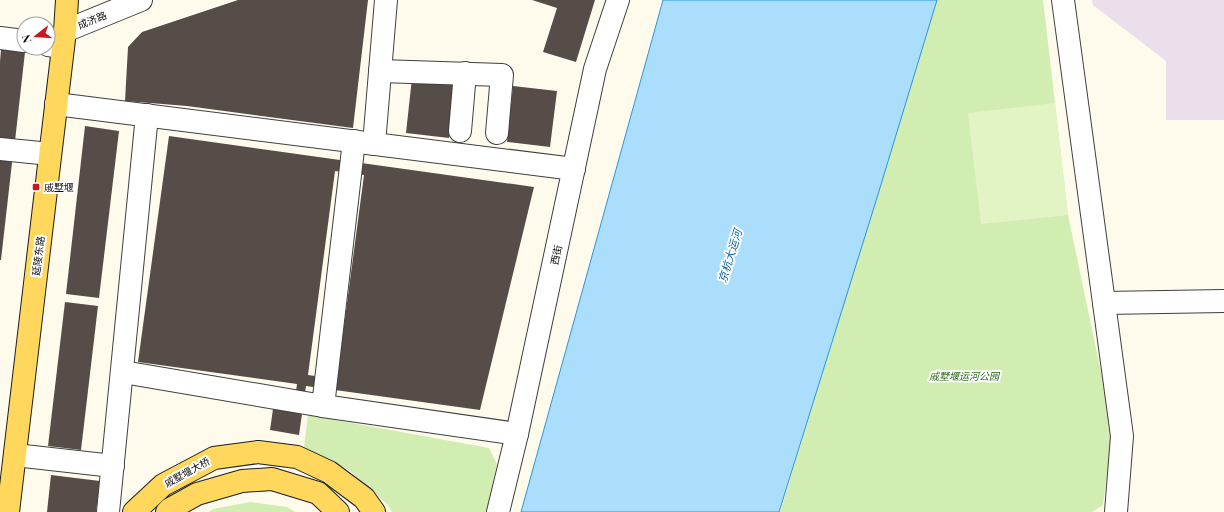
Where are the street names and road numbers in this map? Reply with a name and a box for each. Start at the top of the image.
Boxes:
street label: 成济路 [75,8,109,32]
street label: 延陵东路 [29,235,47,277]
street label: 西街 [547,244,565,266]
street label: 戚墅堰大桥 [162,454,212,490]

